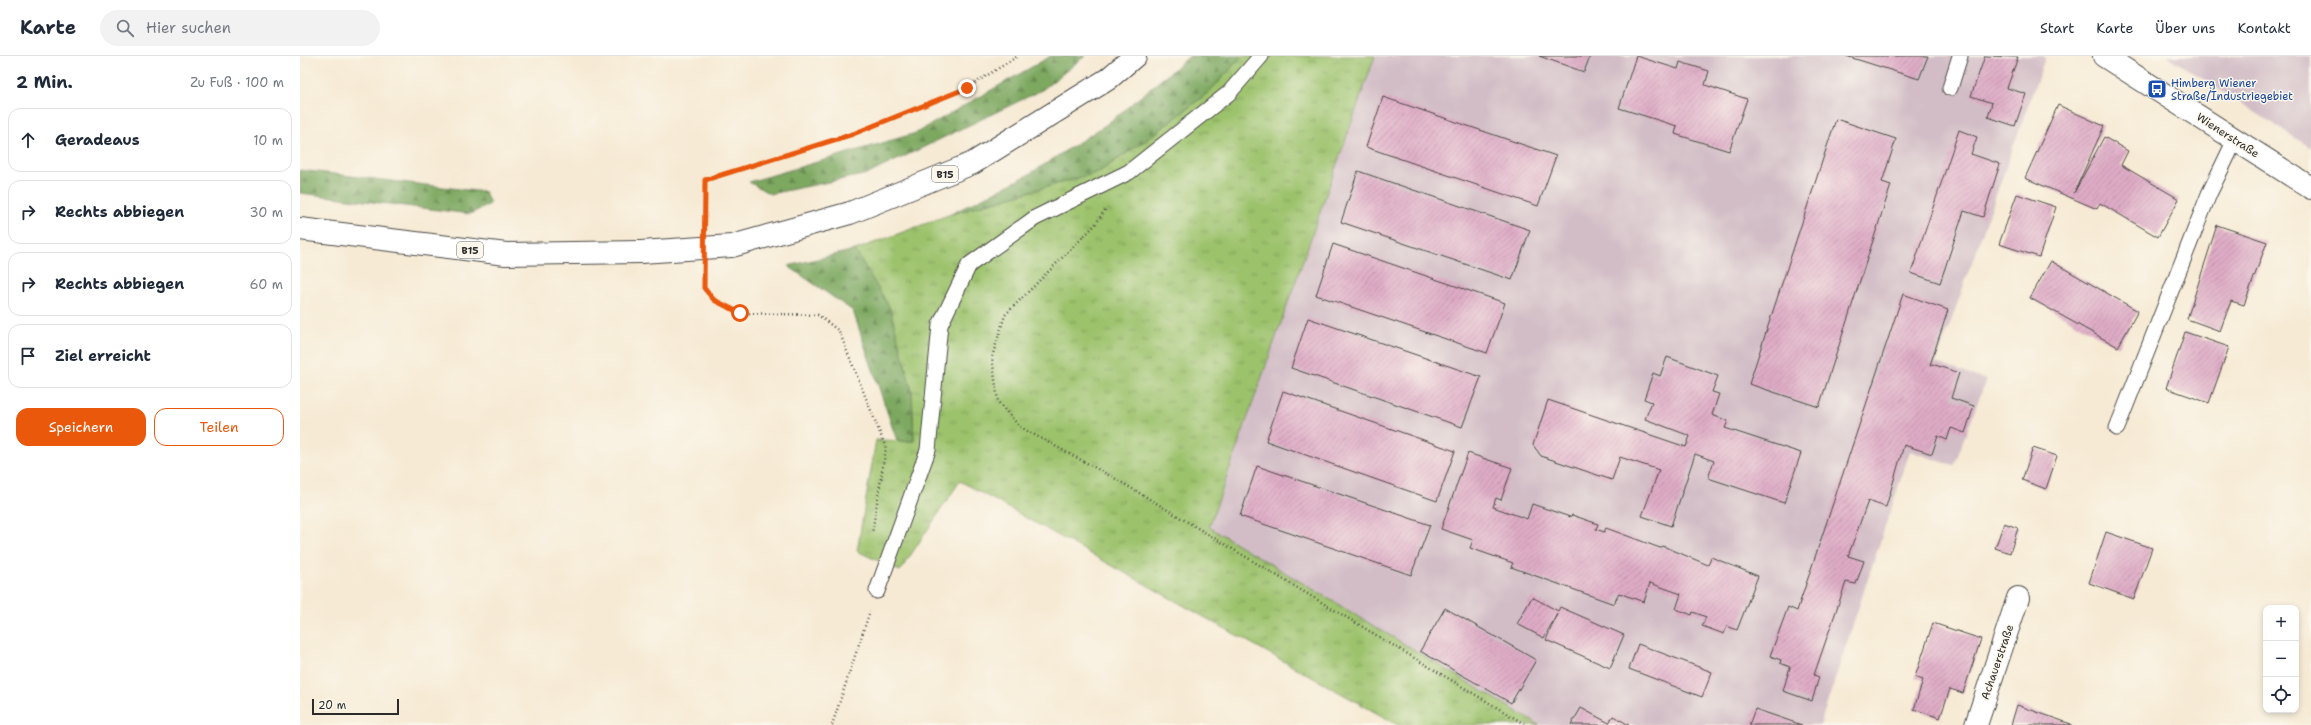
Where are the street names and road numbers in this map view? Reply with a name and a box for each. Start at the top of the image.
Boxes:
street label: Wienerstraße [2194,110,2262,161]
road number: B15 [932,166,958,182]
road number: B15 [457,242,483,258]
street label: Achauerstraße [1978,623,2017,702]

